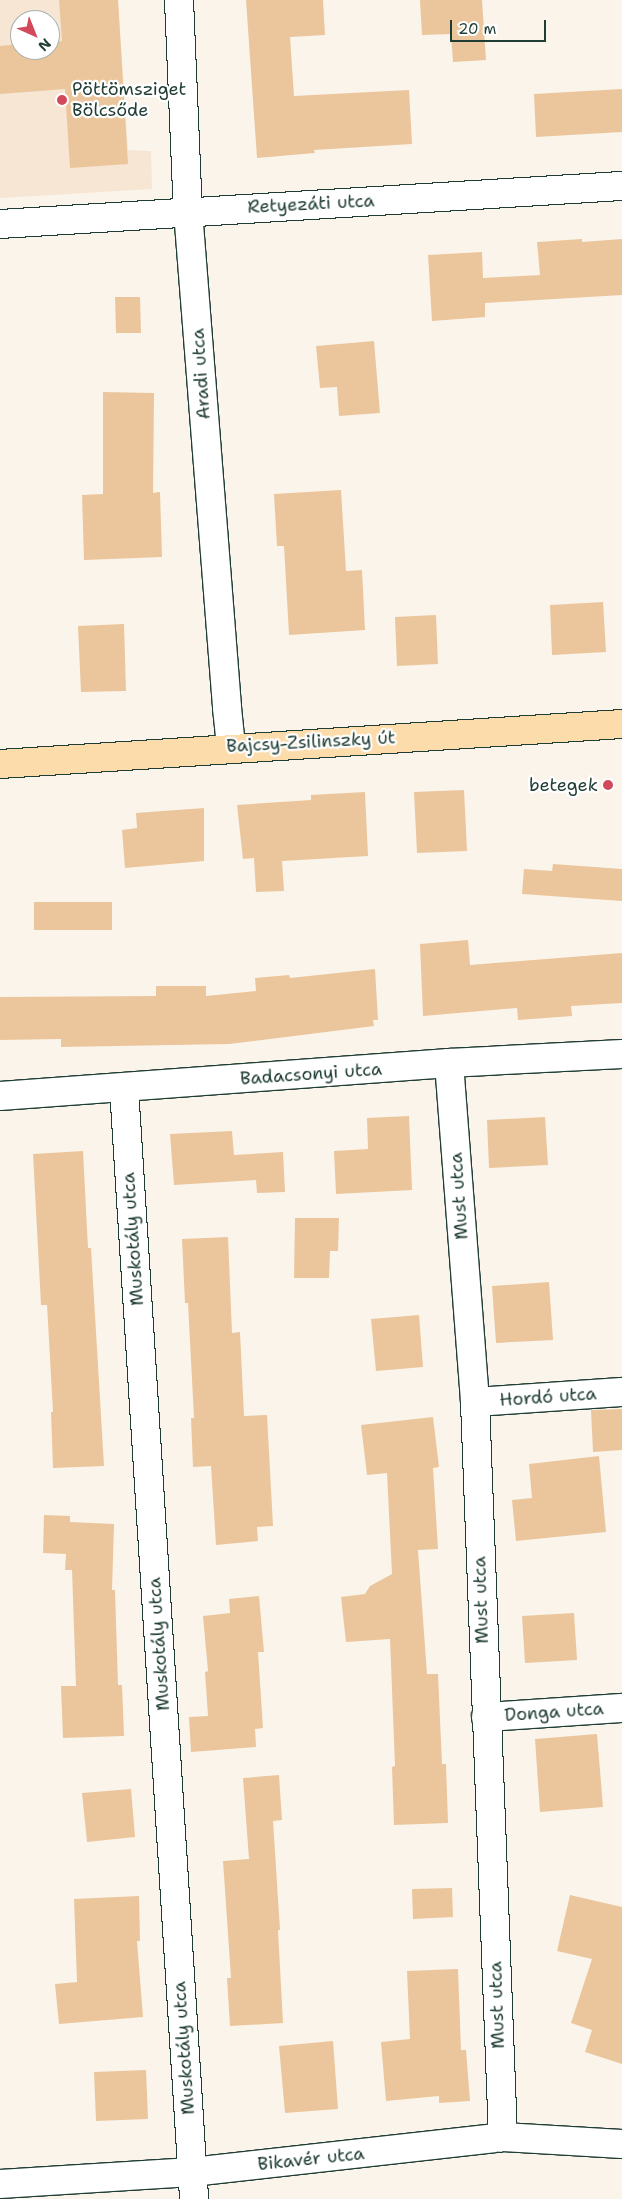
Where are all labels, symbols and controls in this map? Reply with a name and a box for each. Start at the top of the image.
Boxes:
north arrow [10,10,60,60]
scale bar [452,10,548,42]
text: 20 m [458,19,497,39]
text: N [34,35,55,55]
place label: Pöttömsziget Bölcsőde [72,79,186,122]
marker: Pöttömsziget Bölcsőde [56,94,68,106]
street label: Retyezáti utca [247,190,375,218]
street label: Aradi utca [187,328,215,420]
street label: Bajcsy-Zsilinszky út [226,727,396,757]
place label: betegek [529,774,598,796]
marker: betegek [602,779,614,791]
street label: Badacsonyi utca [239,1058,383,1090]
street label: Must utca [445,1152,473,1240]
street label: Muskotály utca [118,1172,148,1306]
street label: Hordó utca [499,1383,597,1411]
street label: Must utca [469,1556,493,1644]
street label: Muskotály utca [144,1577,174,1711]
street label: Donga utca [504,1698,604,1726]
street label: Must utca [485,1961,509,2049]
street label: Muskotály utca [169,1981,199,2115]
street label: Bikavér utca [257,2143,365,2175]

